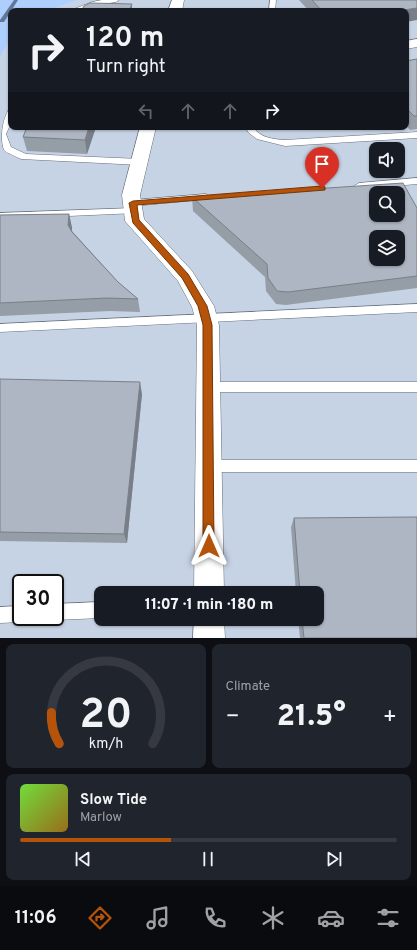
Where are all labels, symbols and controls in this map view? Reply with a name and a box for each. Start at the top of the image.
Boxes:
text: 120 m [86,21,164,57]
icon: right [20,24,72,76]
text: Turn right [86,56,166,79]
icon: left [135,100,157,122]
icon: ahead [177,100,199,122]
icon: ahead [219,100,241,122]
icon: right [261,100,283,122]
map controls [369,142,405,266]
button: sound [369,142,405,178]
pin [305,147,339,188]
icon: arrive [311,153,333,175]
button: search [369,186,405,222]
button: layers [369,230,405,266]
position arrow [188,525,230,567]
speed limit sign: 30 [12,574,64,626]
text: 11:07 · 1 min · 180 m [145,596,273,615]
text: Climate [226,679,270,695]
text: 20 [79,690,132,743]
text: 21.5° [277,699,346,736]
text: − [226,704,240,731]
text: + [383,704,397,731]
text: km/h [88,735,123,753]
text: Slow Tide [80,791,147,810]
text: Marlow [80,810,122,826]
icon: previous [72,848,94,870]
icon: pause [197,848,219,870]
icon: next [323,848,345,870]
icon: directions [86,904,114,932]
icon: music [144,904,172,932]
icon: phone [201,904,229,932]
icon: climate [259,904,287,932]
icon: car [317,904,345,932]
icon: filters [374,904,402,932]
text: 11:06 [15,907,56,930]

